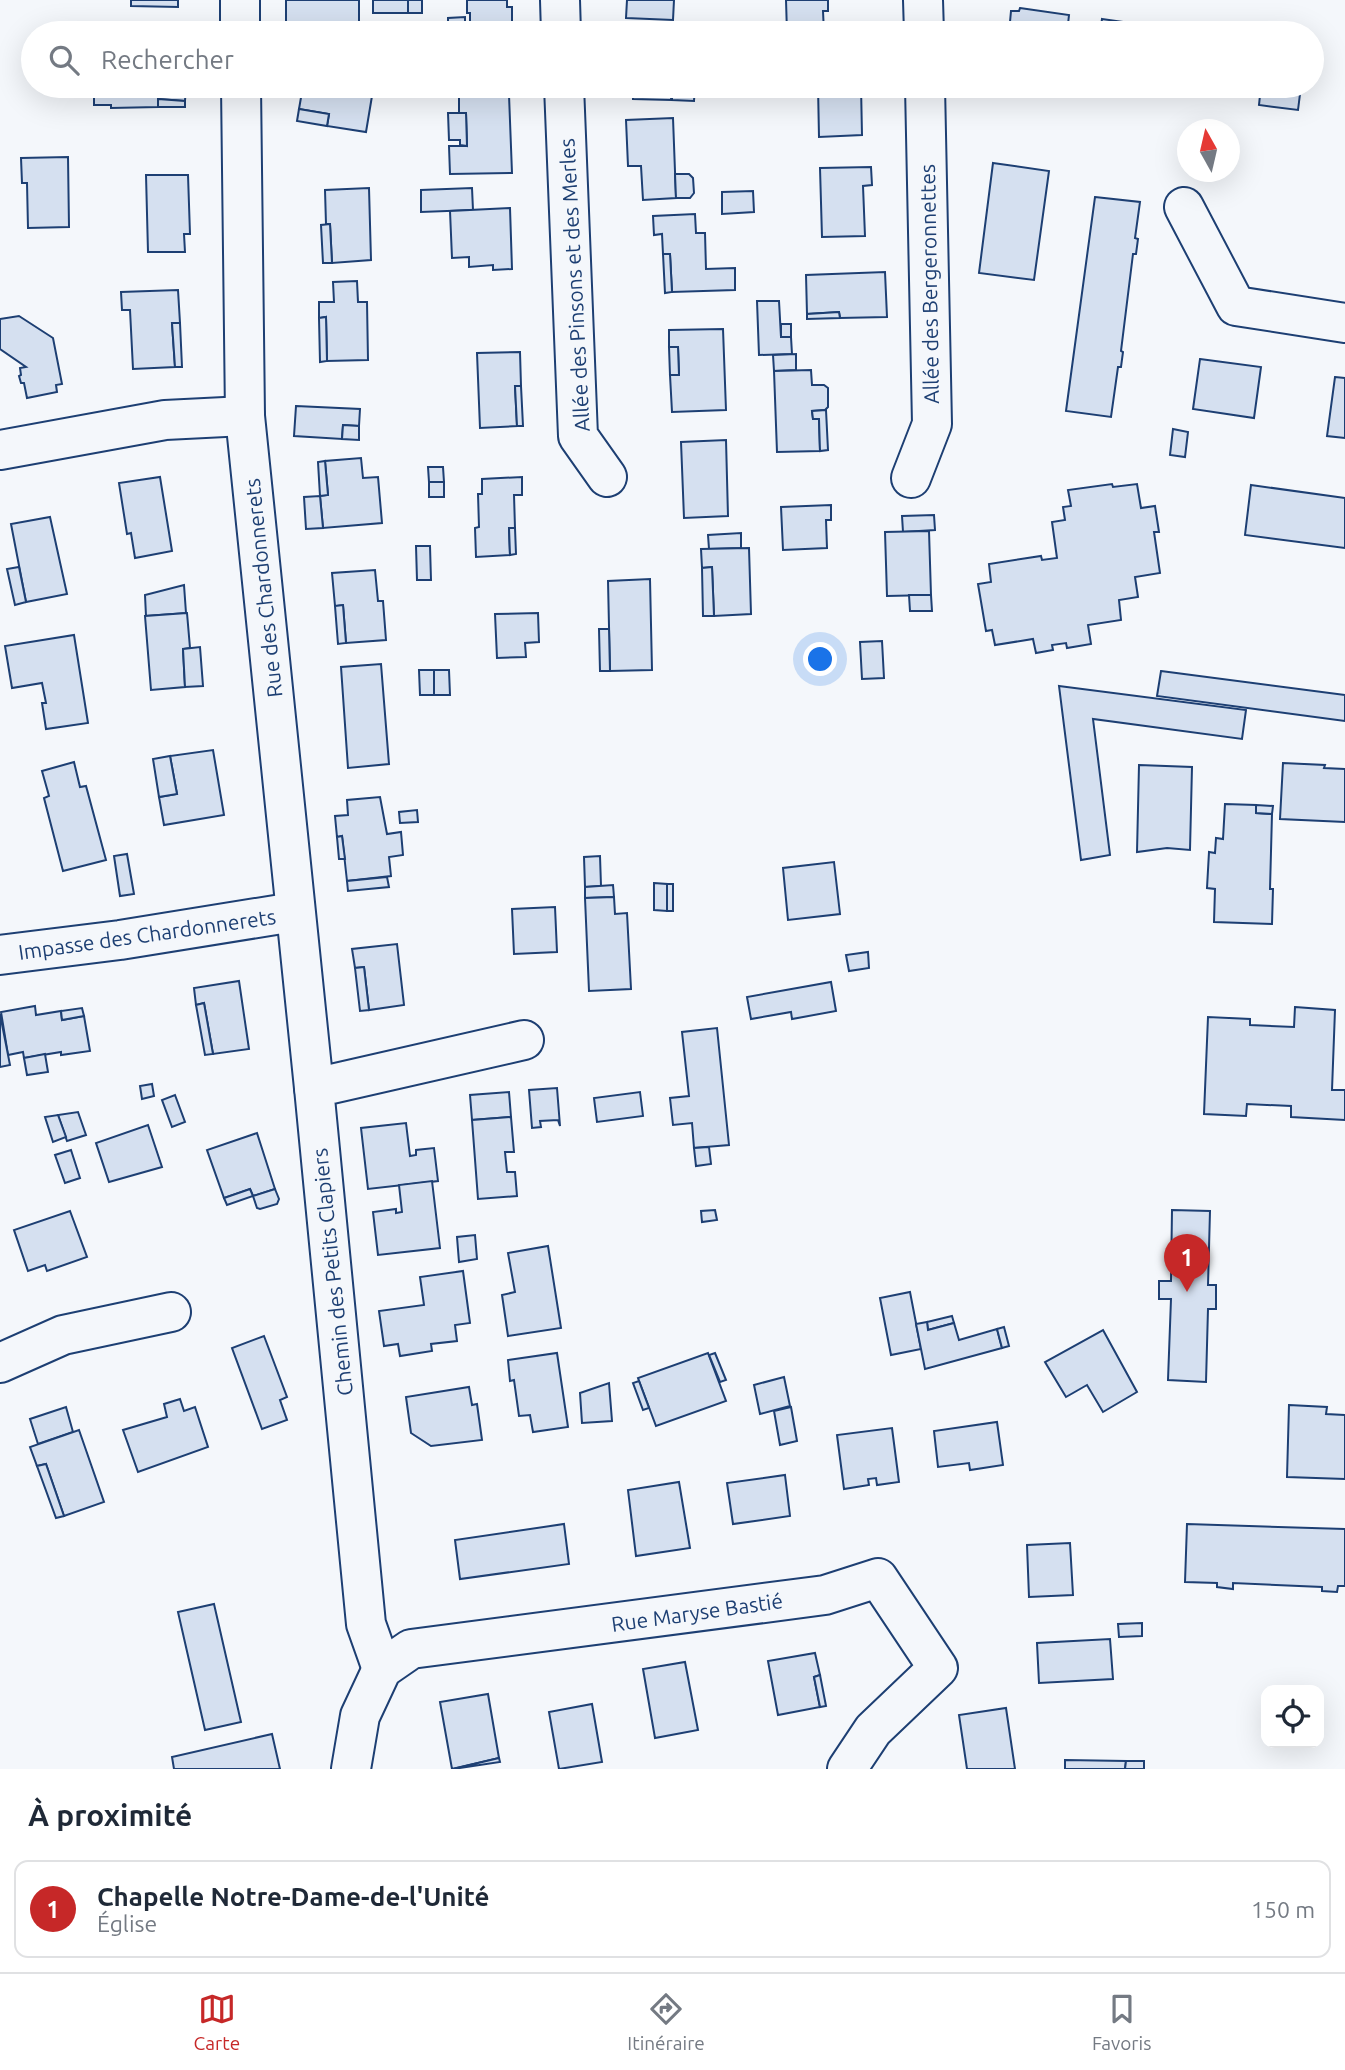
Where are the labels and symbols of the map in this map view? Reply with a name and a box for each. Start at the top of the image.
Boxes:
north arrow [1177,119,1240,182]
street label: Allée des Pinsons et des Merles [554,138,594,432]
street label: Allée des Bergeronnettes [915,164,943,404]
street label: Rue des Chardonnerets [240,477,286,699]
your location [803,642,837,676]
street label: Impasse des Chardonnerets [17,904,277,964]
street label: Chemin des Petits Clapiers [307,1147,357,1397]
pin: 1 [1164,1234,1210,1292]
street label: Rue Maryse Bastié [610,1588,784,1636]

